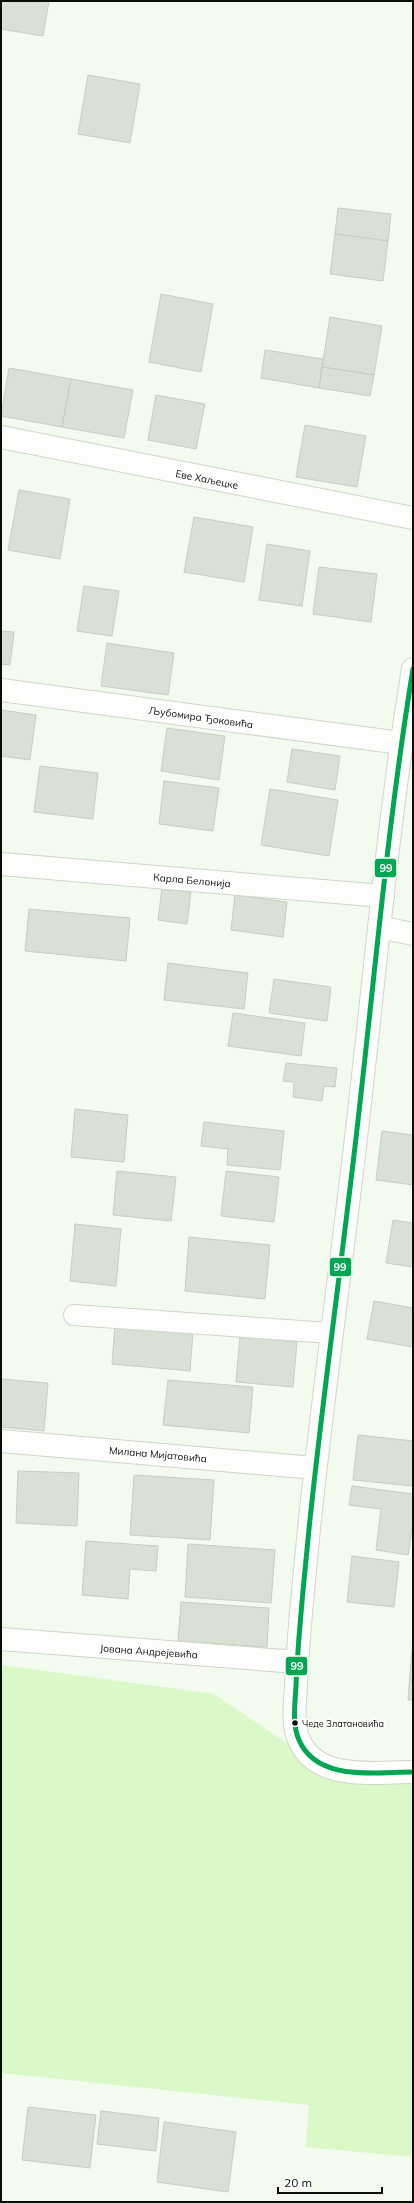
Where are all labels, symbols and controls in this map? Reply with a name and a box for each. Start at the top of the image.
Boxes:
street label: Еве Хаљецке [174,467,240,492]
street label: Љубомира Ђоковића [148,704,254,731]
line badge: 99 [374,858,397,878]
text: 99 [379,861,393,875]
street label: Карла Белонија [153,871,231,890]
line badge: 99 [329,1257,352,1277]
text: 99 [333,1260,347,1274]
street label: Милана Мијатовића [108,1444,207,1465]
street label: Јована Андрејевића [100,1642,198,1661]
line badge: 99 [285,1656,308,1676]
text: 99 [290,1659,304,1673]
marker: Чеде Златановића [290,1718,300,1728]
place label: Чеде Златановића [302,1718,384,1729]
scale bar [278,2169,382,2195]
text: 20 m [284,2175,312,2190]

